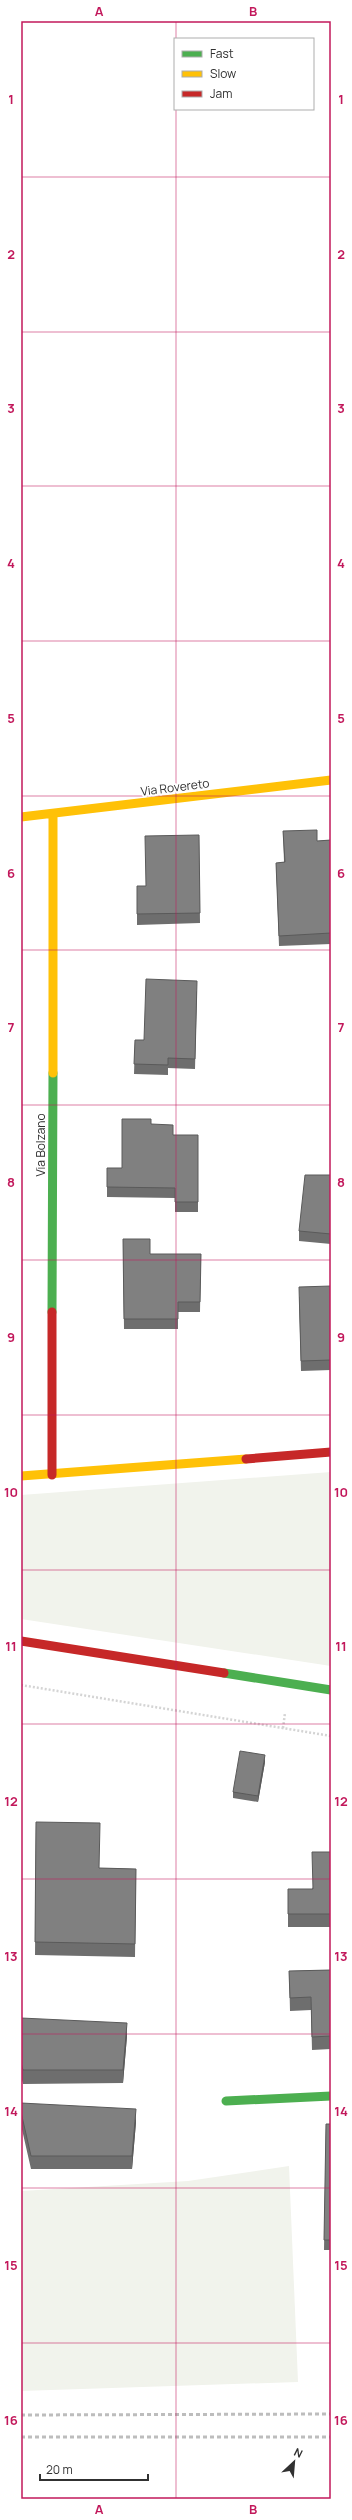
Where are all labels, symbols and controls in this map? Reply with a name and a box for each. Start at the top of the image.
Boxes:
text: A [95,2,104,20]
text: B [249,2,257,20]
legend [174,38,314,110]
text: Fast [210,45,234,62]
text: Slow [210,65,236,82]
text: Jam [210,85,232,102]
text: 1 [8,90,14,108]
text: 1 [338,90,344,108]
text: 2 [7,245,15,263]
text: 2 [337,245,345,263]
text: 3 [7,399,15,417]
text: 3 [337,399,345,417]
text: 4 [7,554,15,572]
text: 4 [337,554,345,572]
text: 5 [7,709,15,727]
text: 5 [337,709,345,727]
street label: Via Rovereto [140,774,210,800]
text: 6 [7,864,15,882]
text: 6 [337,864,345,882]
text: 7 [8,1018,15,1036]
text: 7 [338,1018,345,1036]
street label: Via Bolzano [32,1114,49,1176]
text: 8 [7,1173,15,1191]
text: 8 [337,1173,345,1191]
text: 9 [7,1328,15,1346]
text: 9 [337,1328,345,1346]
text: 10 [4,1483,18,1501]
text: 10 [334,1483,348,1501]
text: 11 [5,1637,17,1655]
text: 11 [335,1637,347,1655]
text: 12 [4,1792,18,1810]
text: 12 [334,1792,348,1810]
text: 13 [4,1947,18,1965]
text: 13 [334,1947,348,1965]
text: 14 [4,2102,18,2120]
text: 14 [334,2102,348,2120]
text: 15 [4,2256,18,2274]
text: 15 [334,2256,348,2274]
text: 16 [4,2411,18,2429]
text: 16 [334,2411,348,2429]
north arrow [274,2442,314,2482]
text: N [292,2444,306,2461]
scale bar [40,2456,148,2482]
text: 20 m [46,2461,73,2478]
text: A [95,2500,104,2518]
text: B [249,2500,257,2518]

